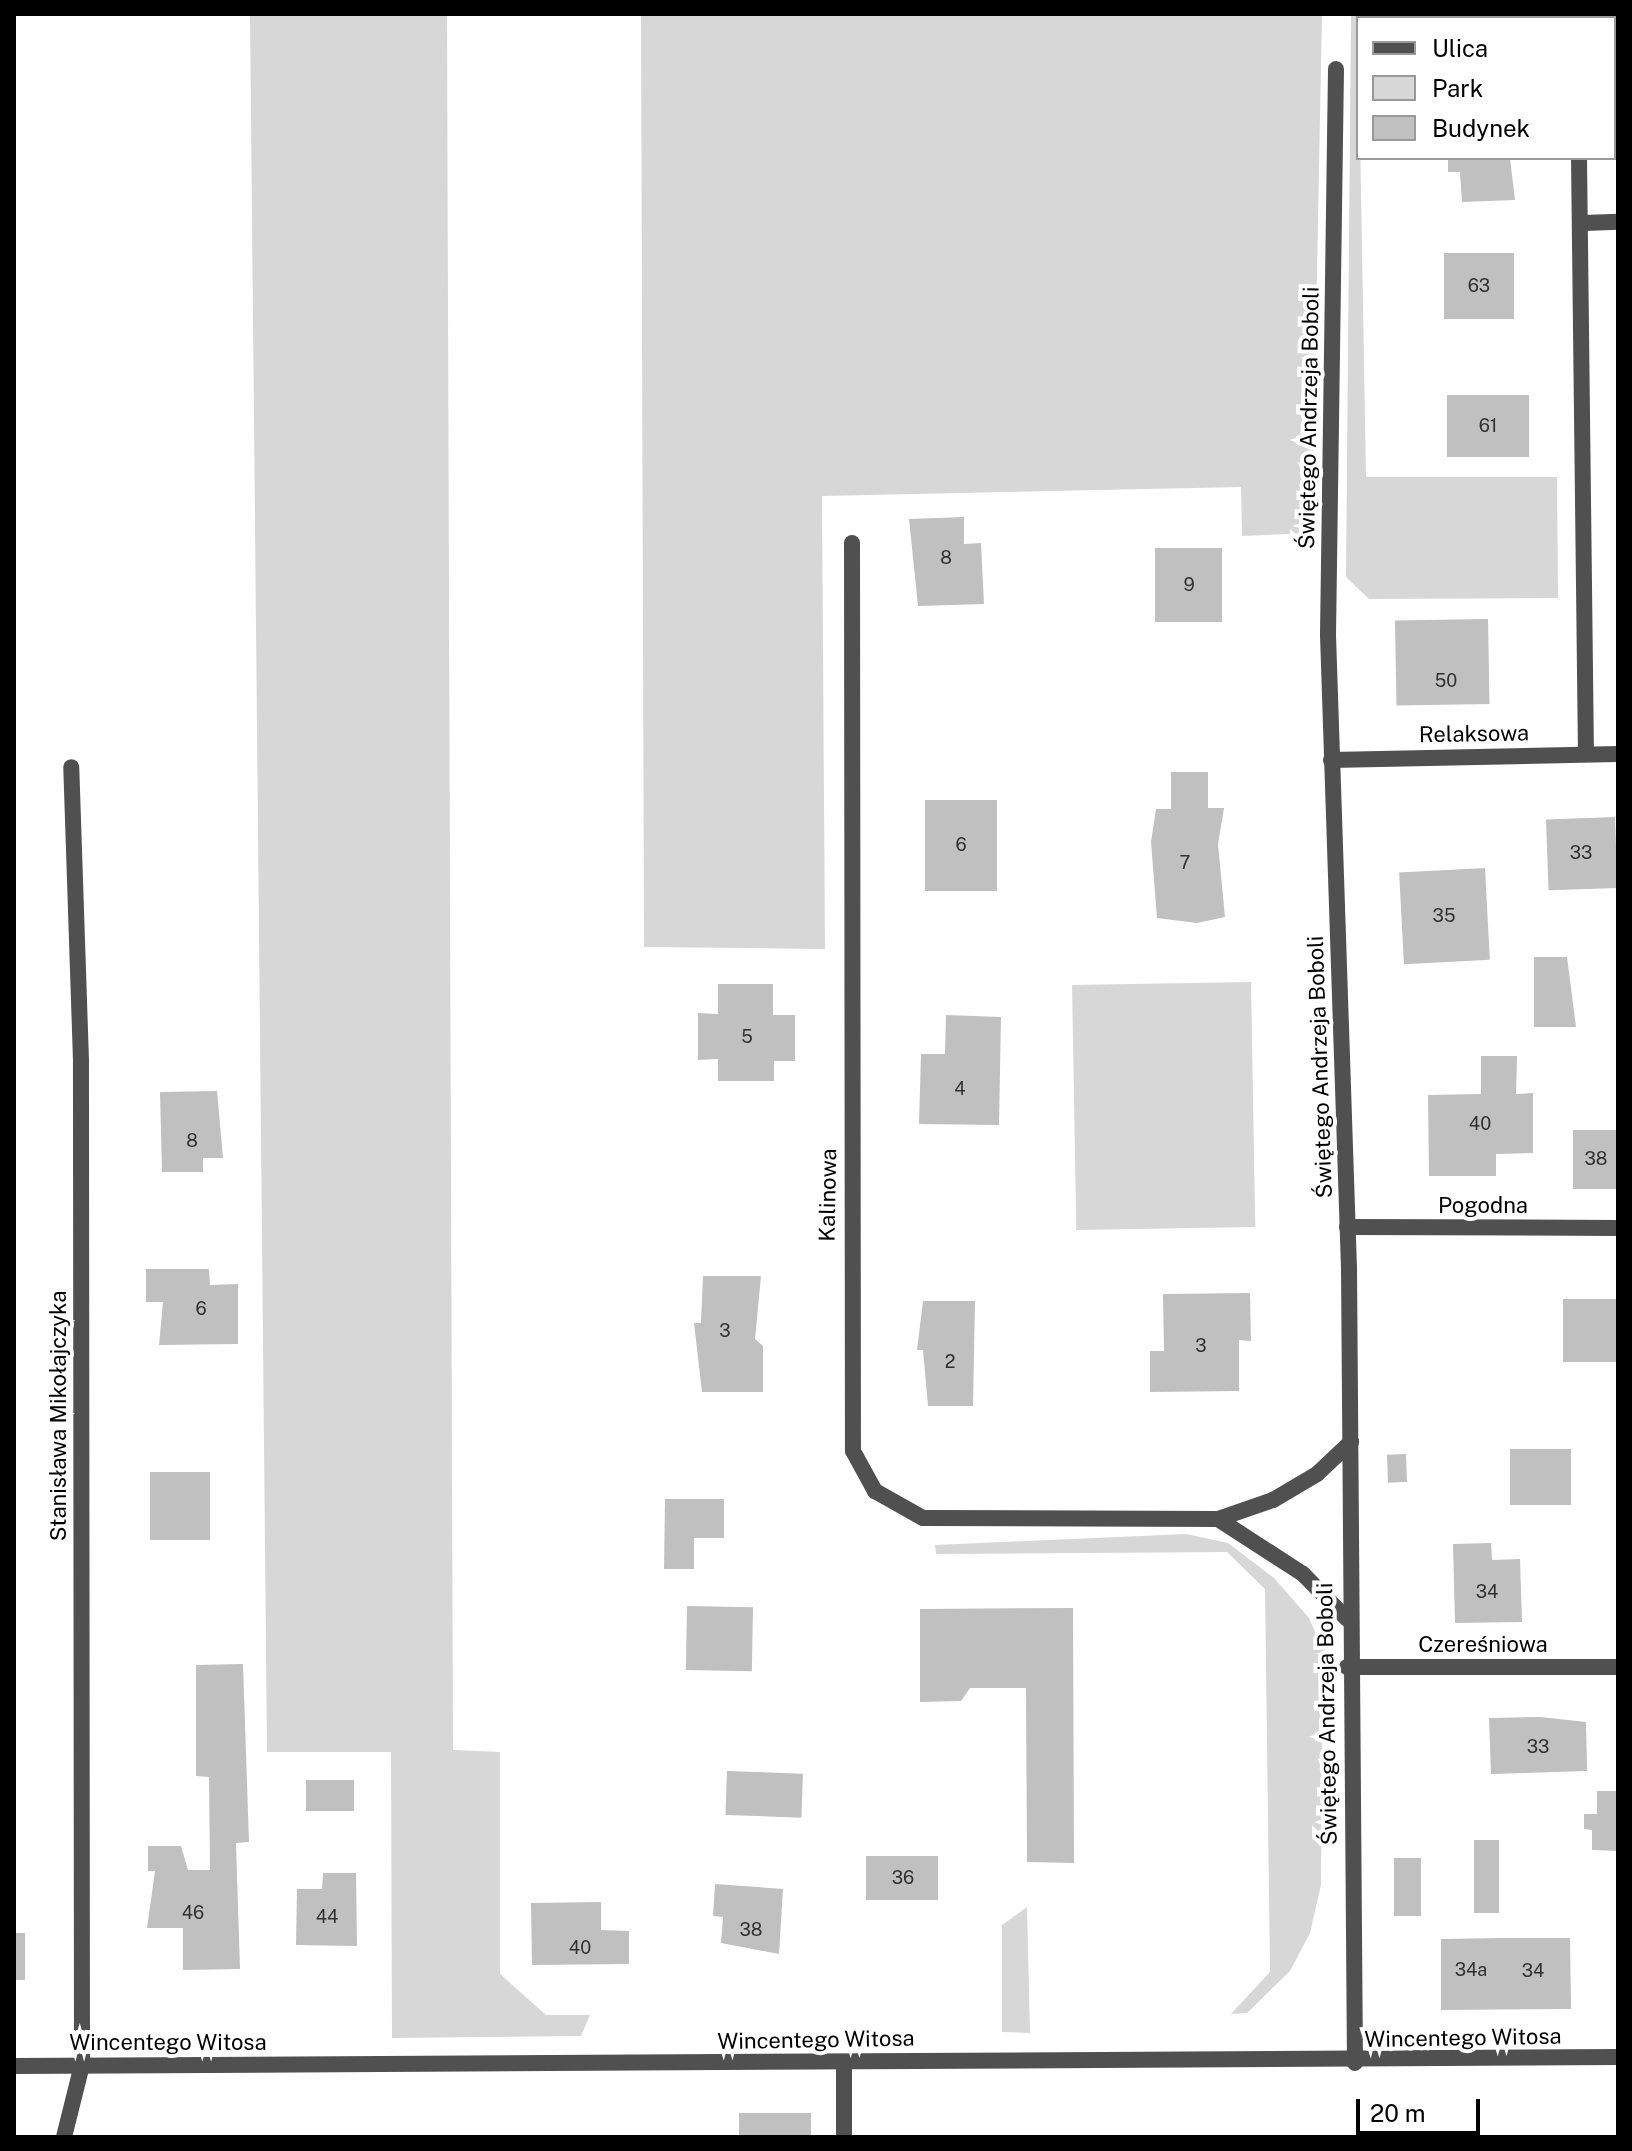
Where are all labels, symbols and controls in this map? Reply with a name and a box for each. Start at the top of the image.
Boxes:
legend [1356,16,1616,160]
text: Ulica [1432,34,1488,62]
text: Park [1432,74,1483,102]
text: Budynek [1432,114,1530,142]
house number: 63 [1468,275,1490,297]
street label: Świętego Andrzeja Boboli [1294,286,1324,550]
house number: 61 [1479,415,1497,437]
house number: 8 [940,547,952,569]
house number: 9 [1183,574,1195,596]
house number: 50 [1435,670,1457,692]
street label: Relaksowa [1419,720,1529,748]
house number: 6 [955,834,967,856]
house number: 33 [1570,842,1592,864]
house number: 7 [1180,852,1190,874]
house number: 35 [1433,905,1455,927]
street label: Świętego Andrzeja Boboli [1302,935,1338,1199]
house number: 5 [741,1026,753,1048]
house number: 4 [954,1078,966,1100]
house number: 40 [1469,1113,1491,1135]
house number: 8 [186,1130,198,1152]
street label: Kalinowa [814,1148,842,1242]
house number: 38 [1585,1148,1607,1170]
street label: Pogodna [1438,1193,1528,1219]
street label: Stanisława Mikołajczyka [46,1291,72,1541]
house number: 6 [195,1298,207,1320]
house number: 3 [719,1320,731,1342]
house number: 3 [1195,1335,1207,1357]
house number: 2 [945,1351,955,1373]
house number: 34 [1476,1581,1498,1603]
street label: Świętego Andrzeja Boboli [1312,1582,1342,1846]
street label: Czereśniowa [1418,1632,1548,1658]
house number: 33 [1527,1736,1549,1758]
house number: 36 [892,1867,914,1889]
house number: 46 [182,1902,204,1924]
house number: 44 [316,1906,338,1928]
house number: 38 [740,1919,762,1941]
house number: 40 [569,1937,591,1959]
house number: 34a [1455,1959,1487,1981]
house number: 34 [1522,1960,1544,1982]
street label: Wincentego Witosa [1364,2023,1562,2053]
street label: Wincentego Witosa [717,2025,915,2055]
street label: Wincentego Witosa [69,2030,267,2056]
scale bar [1360,2083,1484,2133]
text: 20 m [1370,2099,1426,2127]

